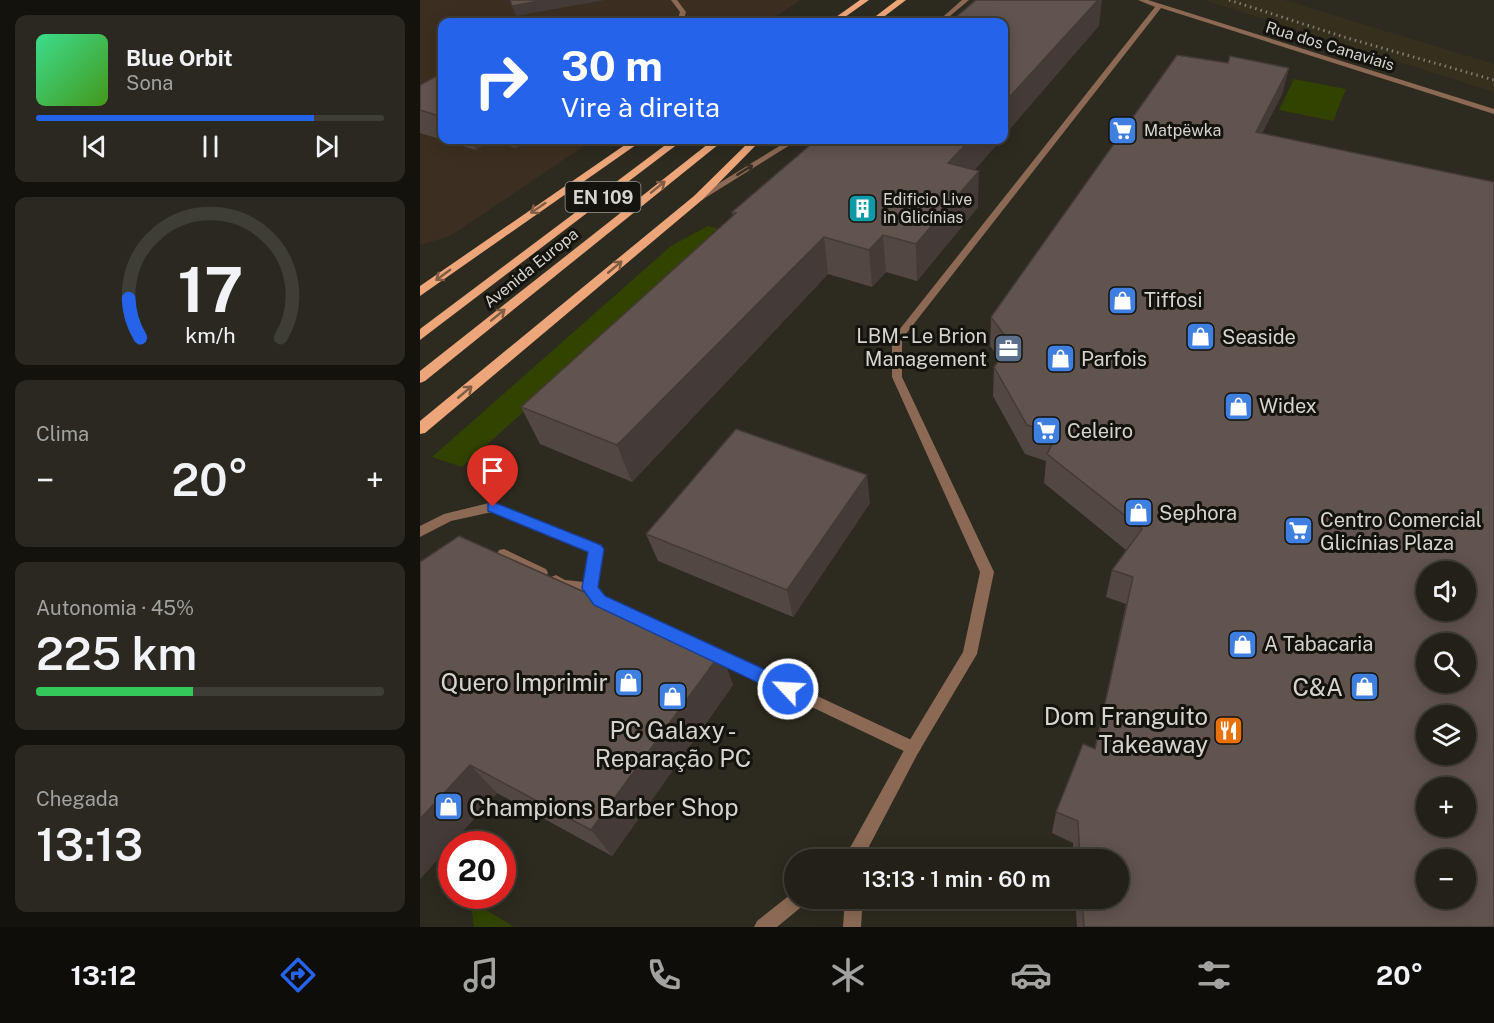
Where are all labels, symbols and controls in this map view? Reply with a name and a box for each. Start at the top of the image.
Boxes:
street label: Rua dos Canaviais [1263,17,1397,75]
text: 30 m [561,41,663,90]
icon: right [462,42,540,120]
text: Blue Orbit [126,45,233,71]
text: Sona [126,71,173,95]
text: Vire à direita [561,91,720,123]
supermarket icon: Matpëwka [1107,114,1139,146]
place label: Matpëwka [1144,121,1221,140]
icon: previous [78,130,111,163]
icon: pause [194,130,227,163]
icon: next [310,130,343,163]
one-way arrow [736,163,753,175]
one-way arrow [650,181,666,194]
road number: EN 109 [566,182,640,212]
place label: Edificio Live in Glicínias [883,190,972,227]
building icon: Edificio Live in Glicínias [846,192,878,224]
one-way arrow [530,202,547,214]
street label: Avenida Europa [480,224,582,312]
text: 17 [177,253,243,326]
one-way arrow [607,261,623,274]
one-way arrow [435,269,451,281]
shop icon: Tiffosi [1107,284,1139,316]
place label: Tiffosi [1144,288,1202,312]
one-way arrow [490,308,506,321]
shop icon: Seaside [1185,321,1217,353]
text: km/h [185,324,235,349]
place label: LBM - Le Brion Management [856,324,987,371]
place label: Seaside [1222,325,1296,349]
office icon: LBM - Le Brion Management [992,332,1024,364]
shop icon: Parfois [1044,343,1076,375]
place label: Parfois [1081,347,1147,371]
one-way arrow [457,385,472,399]
shop icon: Widex [1222,390,1254,422]
place label: Widex [1259,394,1317,418]
supermarket icon: Celeiro [1030,415,1062,447]
place label: Celeiro [1067,419,1133,443]
text: Clima [36,422,89,446]
pin [467,445,518,507]
text: 20° [171,453,249,506]
icon: arrive [476,454,509,487]
text: − [36,461,54,499]
text: + [366,461,384,499]
shop icon: Sephora [1122,497,1154,529]
place label: Sephora [1159,501,1237,525]
place label: Centro Comercial Glicínias Plaza [1320,508,1482,555]
supermarket icon: Centro Comercial Glicínias Plaza [1283,515,1315,547]
map controls [1416,561,1476,909]
button: sound [1416,561,1476,621]
text: Autonomia · 45% [36,596,194,620]
text: 225 km [36,627,197,680]
shop icon: A Tabacaria [1227,628,1259,660]
place label: A Tabacaria [1264,632,1373,656]
button: search [1416,633,1476,693]
position arrow [756,657,820,721]
shop icon: Quero Imprimir [613,666,645,698]
place label: Quero Imprimir [441,668,608,696]
shop icon: C&A [1348,671,1380,703]
place label: C&A [1292,673,1343,701]
shop icon: PC Galaxy - Reparação PC [657,681,689,713]
place label: Dom Franguito Takeaway [1044,702,1208,758]
button: layers [1416,705,1476,765]
restaurant icon: Dom Franguito Takeaway [1213,714,1245,746]
place label: PC Galaxy - Reparação PC [595,716,751,772]
button: + [1416,777,1476,837]
text: Chegada [36,787,119,811]
shop icon: Champions Barber Shop [432,791,464,823]
place label: Champions Barber Shop [469,793,738,821]
text: 13:13 [36,818,143,871]
speed limit sign: 20 [438,831,516,909]
button: − [1416,849,1476,909]
text: 13:13 · 1 min · 60 m [862,866,1051,892]
icon: directions [277,954,319,996]
icon: music [460,954,502,996]
icon: phone [643,954,685,996]
icon: climate [827,954,869,996]
icon: car [1010,954,1052,996]
icon: filters [1193,954,1235,996]
text: 13:12 [71,959,136,991]
text: 20° [1376,959,1423,991]

